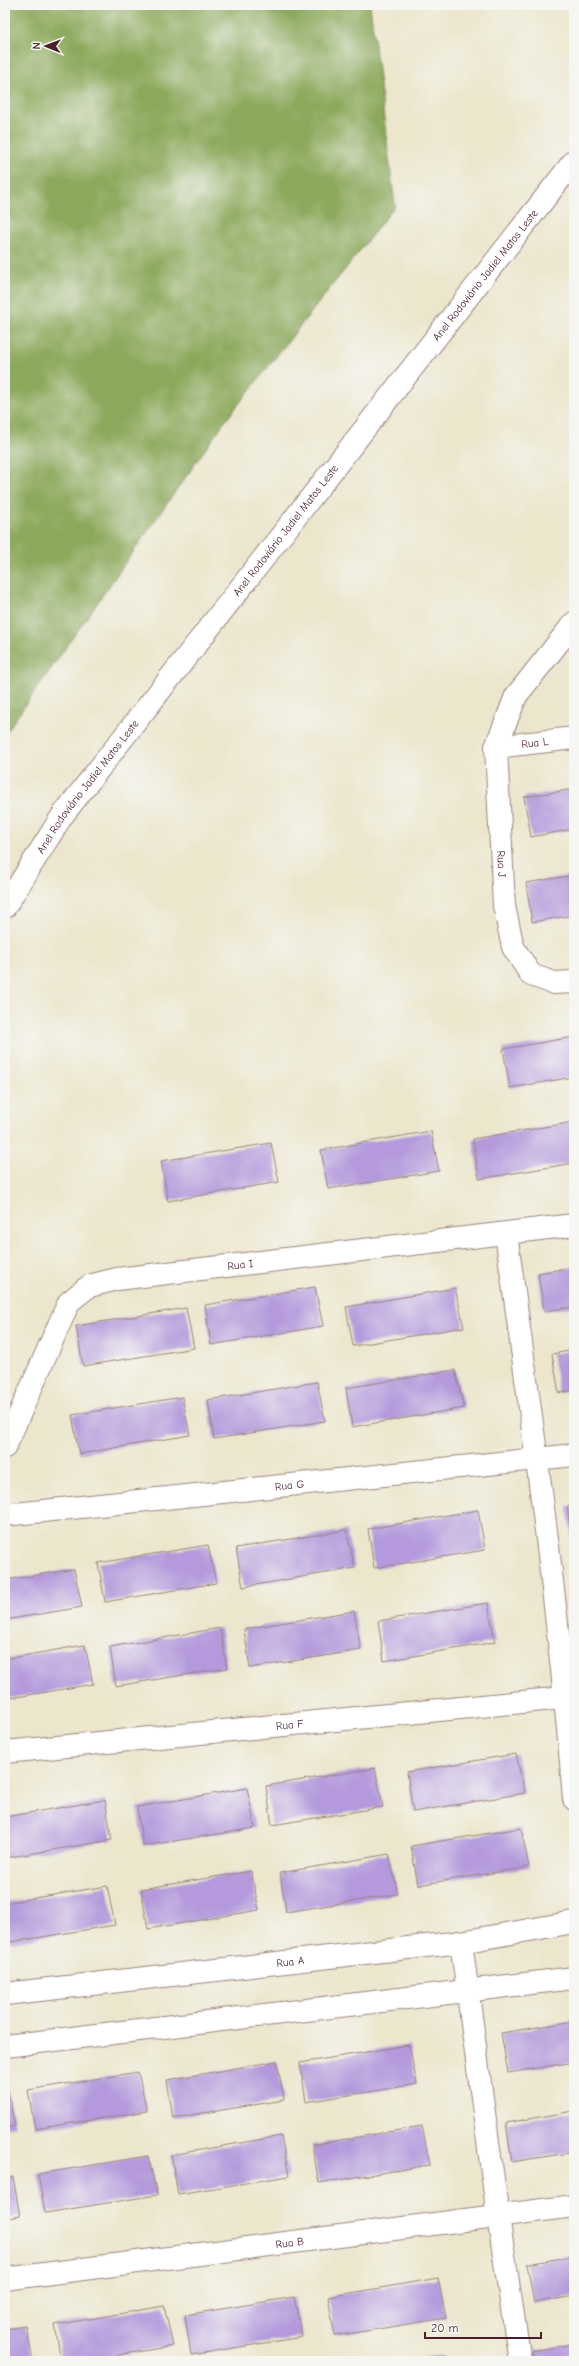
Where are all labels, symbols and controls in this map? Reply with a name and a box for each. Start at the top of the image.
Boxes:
north arrow [26,26,66,66]
text: N [30,42,43,50]
street label: Anel Rodoviário Jadiel Matos Leste [429,206,541,343]
street label: Anel Rodoviário Jadiel Matos Leste [230,462,341,599]
street label: Anel Rodoviário Jadiel Matos Leste [34,717,141,856]
street label: Rua L [521,734,549,751]
street label: Rua J [495,850,509,877]
street label: Rua I [227,1256,254,1272]
street label: Rua G [274,1477,305,1493]
street label: Rua F [275,1717,305,1732]
street label: Rua A [276,1953,305,1970]
street label: Rua B [275,2234,305,2251]
scale bar [425,2314,541,2340]
text: 20 m [431,2321,459,2335]

